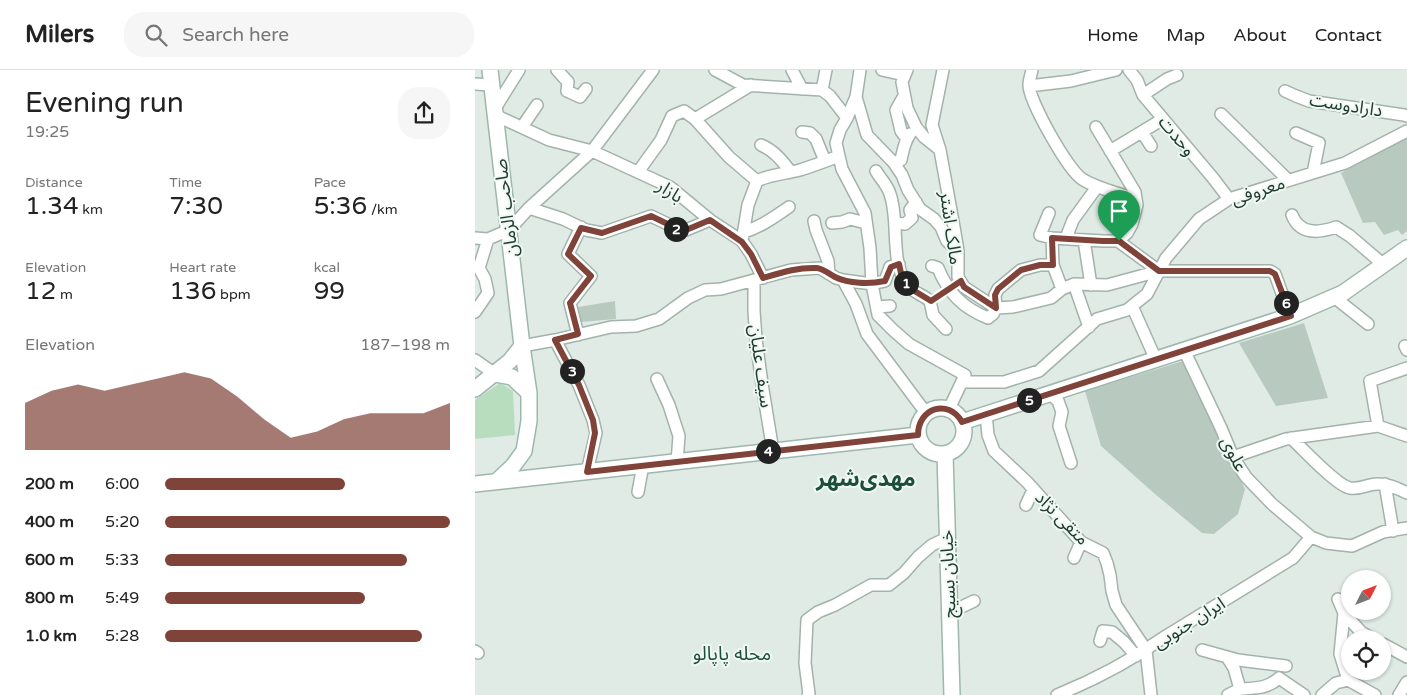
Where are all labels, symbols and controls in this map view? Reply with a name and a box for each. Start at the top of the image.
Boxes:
search box [124,12,474,57]
text: Milers [25,20,94,49]
icon: search [142,21,170,49]
text: Search here [182,24,289,46]
text: Home [1087,24,1138,46]
text: Map [1166,24,1205,46]
text: About [1233,24,1287,46]
text: Contact [1315,24,1382,46]
text: Evening run [25,86,184,120]
button: share [398,87,450,139]
street label: دارادوست [1308,88,1384,122]
street label: وحدت [1154,111,1200,161]
text: 19:25 [25,122,69,142]
street label: صاحب الزمان [489,158,523,258]
street label: معروفی [1228,172,1288,210]
text: Distance [25,174,83,191]
text: Time [169,174,202,191]
text: Pace [314,174,346,191]
street label: بازار [652,174,687,208]
street label: مالک اشتر [935,189,967,266]
pin [1098,190,1140,241]
text: 1.34 [25,191,79,221]
text: 7:30 [169,191,223,221]
text: 5:36 [314,191,367,221]
icon: arrive [1105,197,1133,225]
text: km [79,201,103,218]
text: /km [367,201,398,218]
pin: 2 [663,216,689,242]
text: 2 [672,221,681,238]
text: Elevation [25,259,86,276]
text: Heart rate [169,259,236,276]
text: kcal [314,259,340,276]
pin: 1 [893,270,919,296]
text: 1 [902,275,911,292]
text: 12 [25,276,56,306]
text: 136 [169,276,216,306]
text: 99 [314,276,345,306]
text: m [56,286,73,303]
text: bpm [216,286,251,303]
pin: 6 [1273,290,1299,316]
text: 6 [1282,295,1291,312]
street label: سیف علیان [744,323,778,409]
text: Elevation [25,335,95,355]
text: 187–198 m [360,335,450,355]
pin: 3 [559,358,585,384]
text: 3 [568,363,577,380]
pin: 5 [1017,388,1041,412]
text: 5 [1025,392,1034,409]
street label: علوی [1216,433,1252,475]
pin: 4 [755,438,781,464]
text: 4 [764,443,773,460]
district label: مهدی‌شهر [815,466,916,492]
text: 200 m [25,474,74,494]
text: 6:00 [105,474,139,494]
street label: متقی نژاد [1030,486,1094,550]
text: 400 m [25,512,74,532]
text: 5:20 [105,512,139,532]
street label: خیابان بسیج [935,529,963,618]
text: 600 m [25,550,74,570]
text: 5:33 [105,550,139,570]
north arrow [1341,570,1391,620]
map controls [1341,570,1391,680]
text: 800 m [25,588,74,608]
text: 5:49 [105,588,139,608]
street label: ایران جنوبی [1149,592,1229,654]
text: 1.0 km [25,626,77,646]
text: 5:28 [105,626,139,646]
button: locate [1341,630,1391,680]
district label: محله پاپالو [693,643,771,666]

